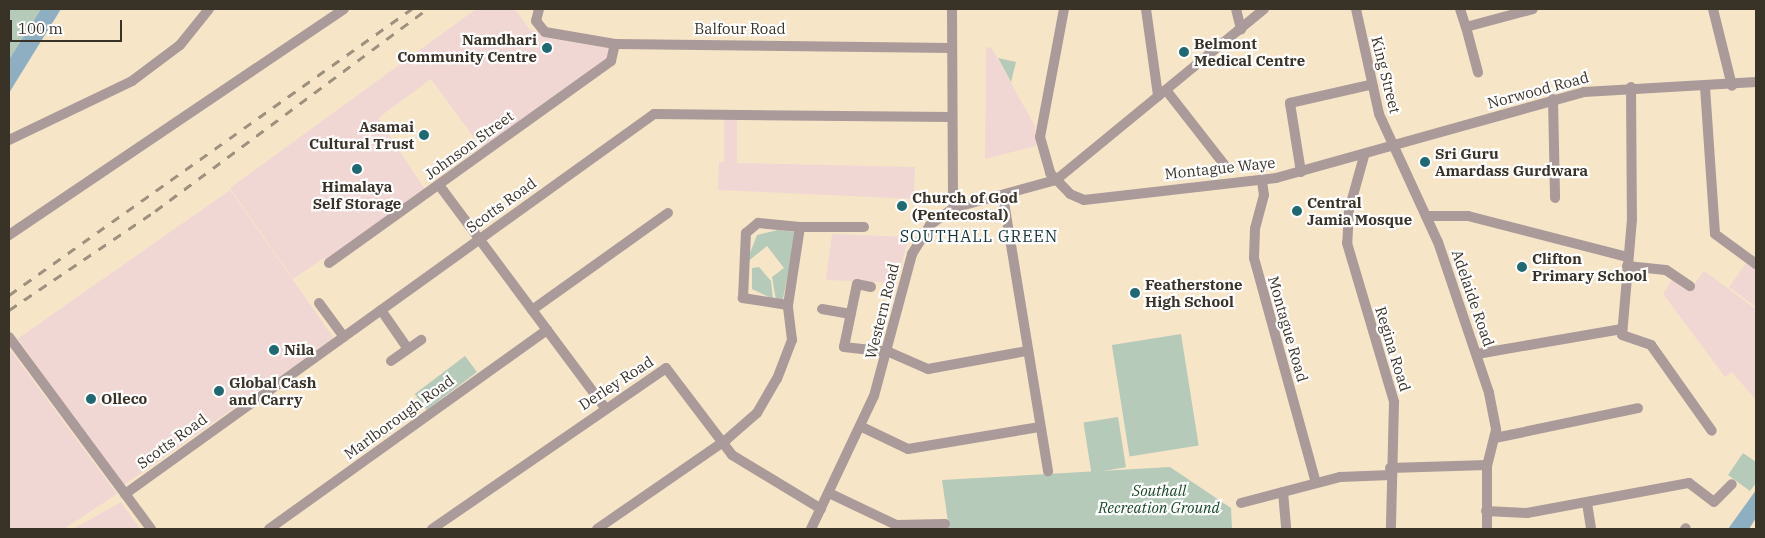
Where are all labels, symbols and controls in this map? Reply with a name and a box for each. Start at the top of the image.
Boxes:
scale bar [12,10,125,42]
text: 100 m [18,19,63,38]
street label: Balfour Road [694,20,786,38]
place label: Namdhari Community Centre [397,30,537,65]
place label: Belmont Medical Centre [1194,34,1305,69]
street label: King Street [1368,35,1404,115]
marker: Namdhari Community Centre [541,42,553,54]
marker: Belmont Medical Centre [1178,46,1190,58]
street label: Norwood Road [1485,68,1591,112]
street label: Johnson Street [421,107,517,183]
place label: Asamai Cultural Trust [309,117,414,152]
marker: Asamai Cultural Trust [418,129,430,141]
place label: Sri Guru Amardass Gurdwara [1435,144,1588,179]
street label: Montague Waye [1164,153,1276,183]
marker: Sri Guru Amardass Gurdwara [1419,156,1431,168]
marker: Himalaya Self Storage [351,163,363,175]
street label: Scotts Road [463,174,539,236]
place label: Himalaya Self Storage [313,177,401,212]
place label: Church of God (Pentecostal) [912,188,1018,223]
place label: Central Jamia Mosque [1307,193,1412,228]
marker: Church of God (Pentecostal) [896,200,908,212]
marker: Central Jamia Mosque [1291,205,1303,217]
district label: SOUTHALL GREEN [898,226,1060,246]
street label: Adelaide Road [1448,247,1498,349]
place label: Clifton Primary School [1532,249,1647,284]
street label: Western Road [861,261,903,361]
marker: Clifton Primary School [1516,261,1528,273]
street label: Montague Road [1264,274,1312,384]
place label: Featherstone High School [1145,275,1243,310]
marker: Featherstone High School [1129,287,1141,299]
street label: Regina Road [1372,304,1414,394]
place label: Nila [284,341,314,359]
marker: Nila [268,344,280,356]
street label: Derley Road [575,352,657,414]
street label: Marlborough Road [341,371,457,463]
place label: Global Cash and Carry [229,373,316,408]
marker: Global Cash and Carry [213,385,225,397]
place label: Olleco [101,390,147,408]
marker: Olleco [85,393,97,405]
street label: Scotts Road [134,410,210,472]
park label: Southall Recreation Ground [1098,481,1220,516]

